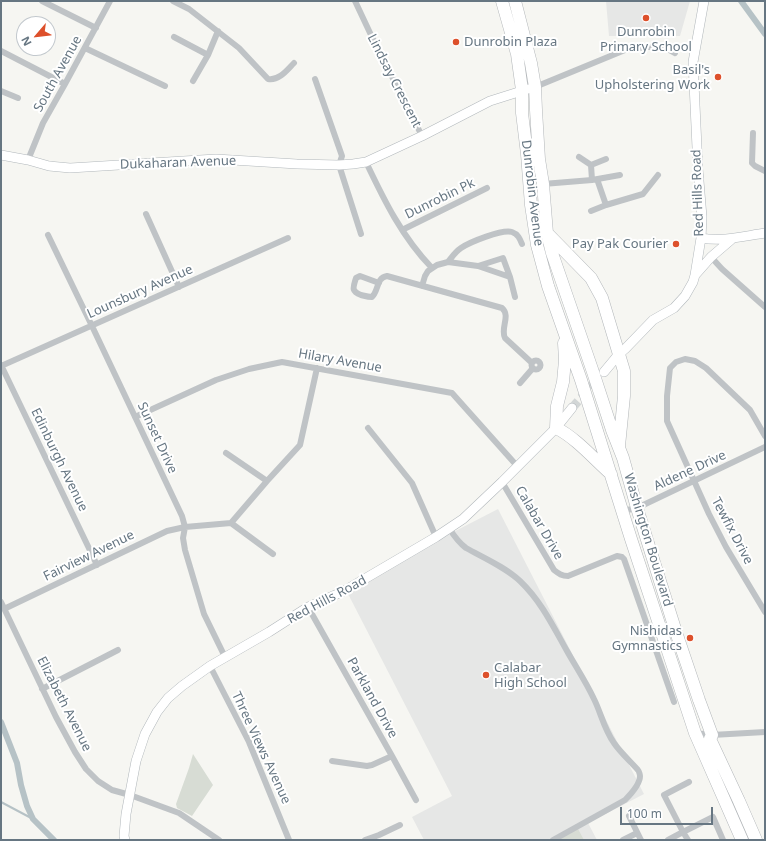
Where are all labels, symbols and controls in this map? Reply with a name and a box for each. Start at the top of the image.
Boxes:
marker: Dunrobin Primary School [641,13,651,23]
north arrow [16,16,56,56]
place label: Dunrobin Primary School [600,24,692,55]
street label: Lindsay Crescent [364,32,424,130]
street label: South Avenue [31,33,85,115]
text: N [17,34,35,49]
place label: Dunrobin Plaza [464,34,557,50]
marker: Dunrobin Plaza [451,37,461,47]
place label: Basil's Upholstering Work [595,62,710,93]
marker: Basil's Upholstering Work [713,72,723,82]
street label: Dunrobin Avenue [518,139,546,247]
street label: Red Hills Road [689,149,707,237]
street label: Dukaharan Avenue [119,153,237,173]
street label: Dunrobin Pk [402,175,478,223]
place label: Pay Pak Courier [572,236,668,252]
marker: Pay Pak Courier [671,239,681,249]
street label: Lounsbury Avenue [85,262,195,322]
street label: Hilary Avenue [297,346,383,376]
street label: Sunset Drive [134,400,180,476]
street label: Edinburgh Avenue [27,406,91,514]
street label: Aldene Drive [651,447,729,495]
street label: Washington Boulevard [620,471,676,609]
street label: Calabar Drive [512,483,566,563]
street label: Tewfix Drive [708,495,756,567]
street label: Fairview Avenue [41,527,137,585]
street label: Red Hills Road [285,573,369,627]
place label: Nishidas Gymnastics [612,623,682,654]
marker: Nishidas Gymnastics [685,633,695,643]
street label: Elizabeth Avenue [33,654,95,754]
street label: Parkland Drive [343,655,401,741]
place label: Calabar High School [494,660,567,691]
marker: Calabar High School [481,670,491,680]
street label: Three Views Avenue [228,689,294,807]
scale bar [622,799,715,825]
text: 100 m [627,805,662,822]

